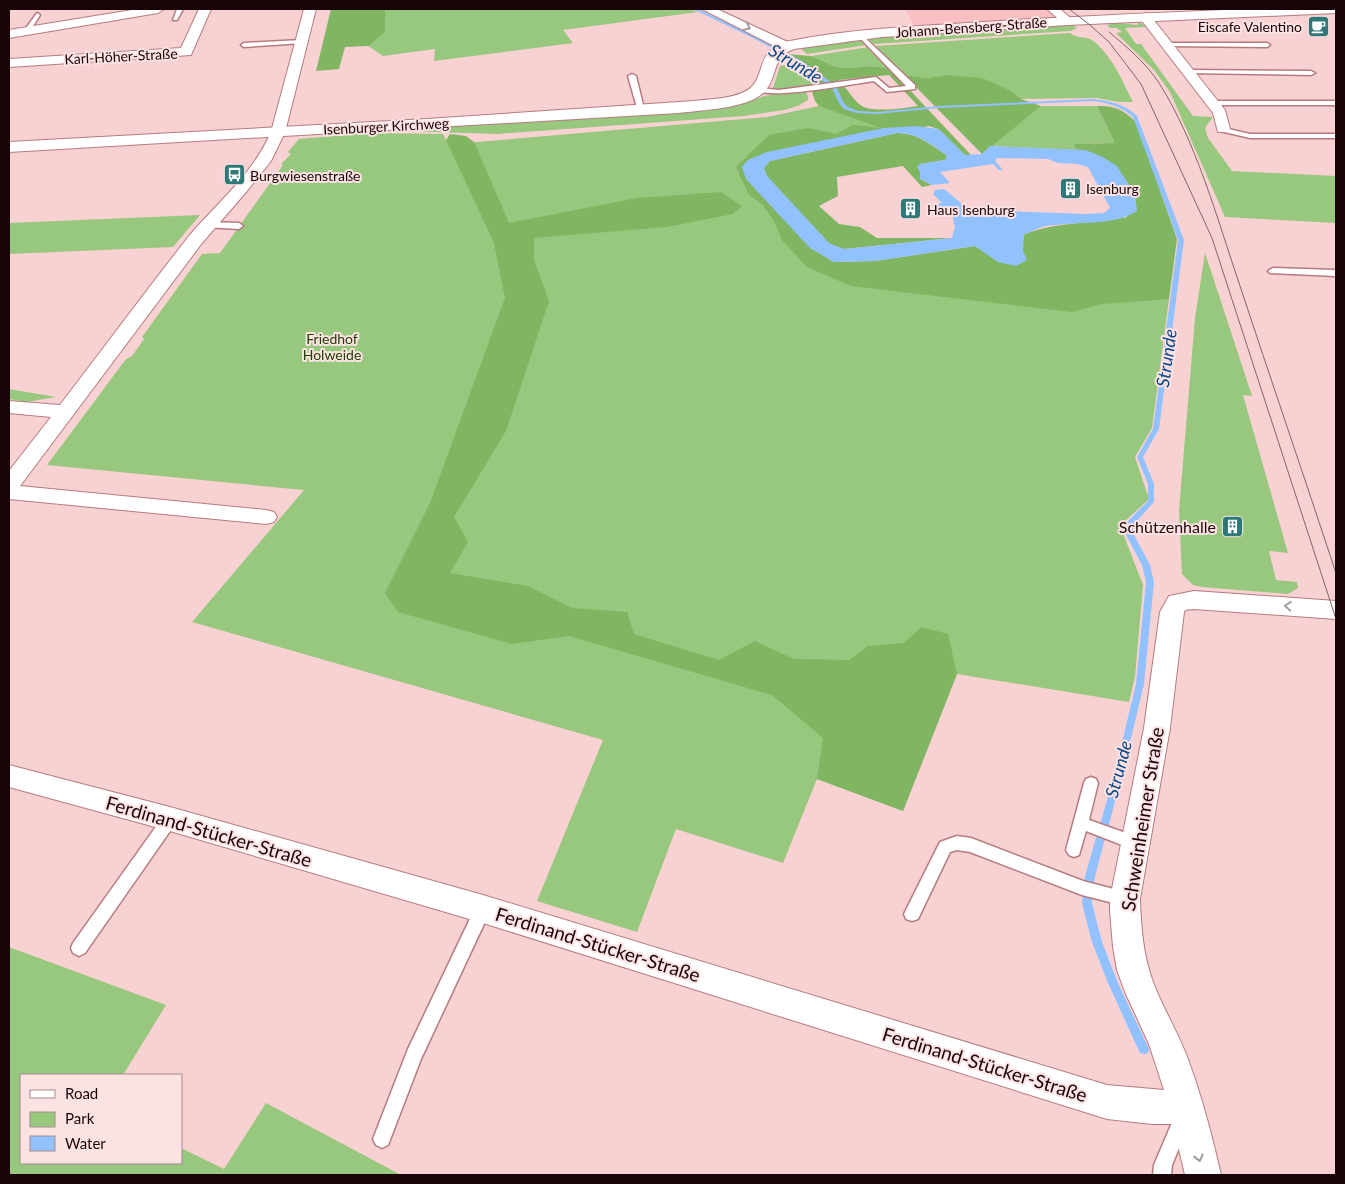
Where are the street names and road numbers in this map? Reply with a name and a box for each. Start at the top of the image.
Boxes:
street label: Johann-Bensberg-Straße [895,13,1047,41]
street label: Karl-Höher-Straße [64,45,178,67]
street label: Isenburger Kirchweg [323,114,449,138]
street label: Schweinheimer Straße [1116,725,1168,913]
street label: Ferdinand-Stücker-Straße [103,791,315,871]
street label: Ferdinand-Stücker-Straße [493,902,703,986]
street label: Ferdinand-Stücker-Straße [880,1022,1090,1106]

